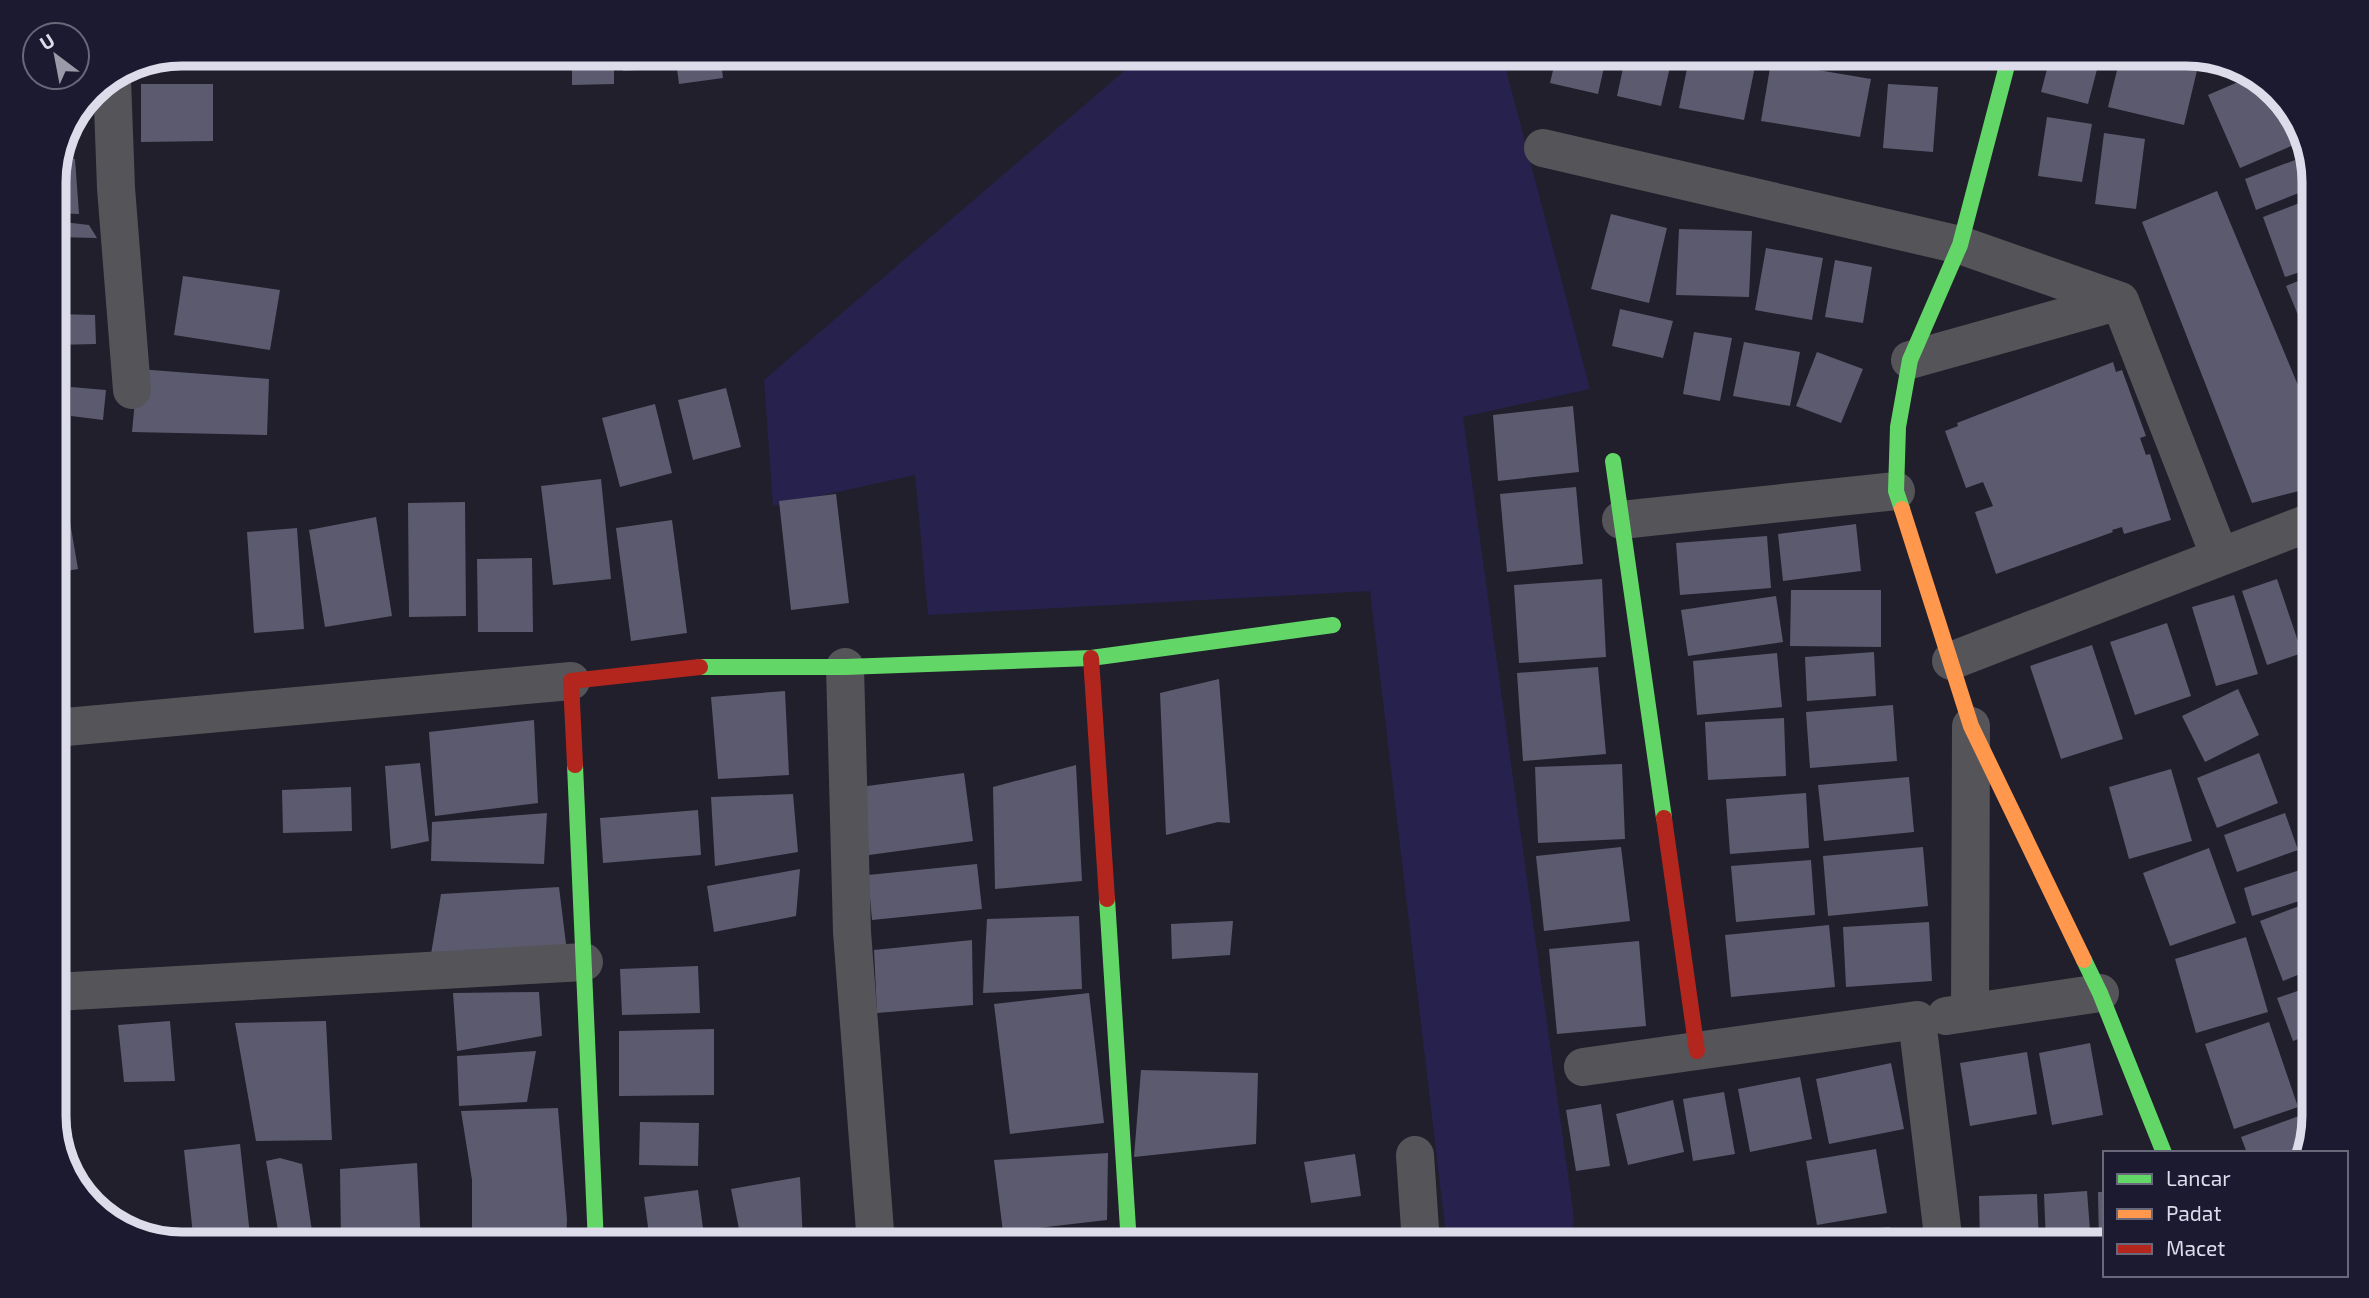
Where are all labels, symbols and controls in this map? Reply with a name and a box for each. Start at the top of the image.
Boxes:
north arrow [21,21,91,91]
text: U [35,28,58,54]
legend [2103,1151,2348,1277]
text: Lancar [2166,1165,2231,1190]
text: Padat [2166,1200,2221,1225]
text: Macet [2166,1235,2225,1260]

